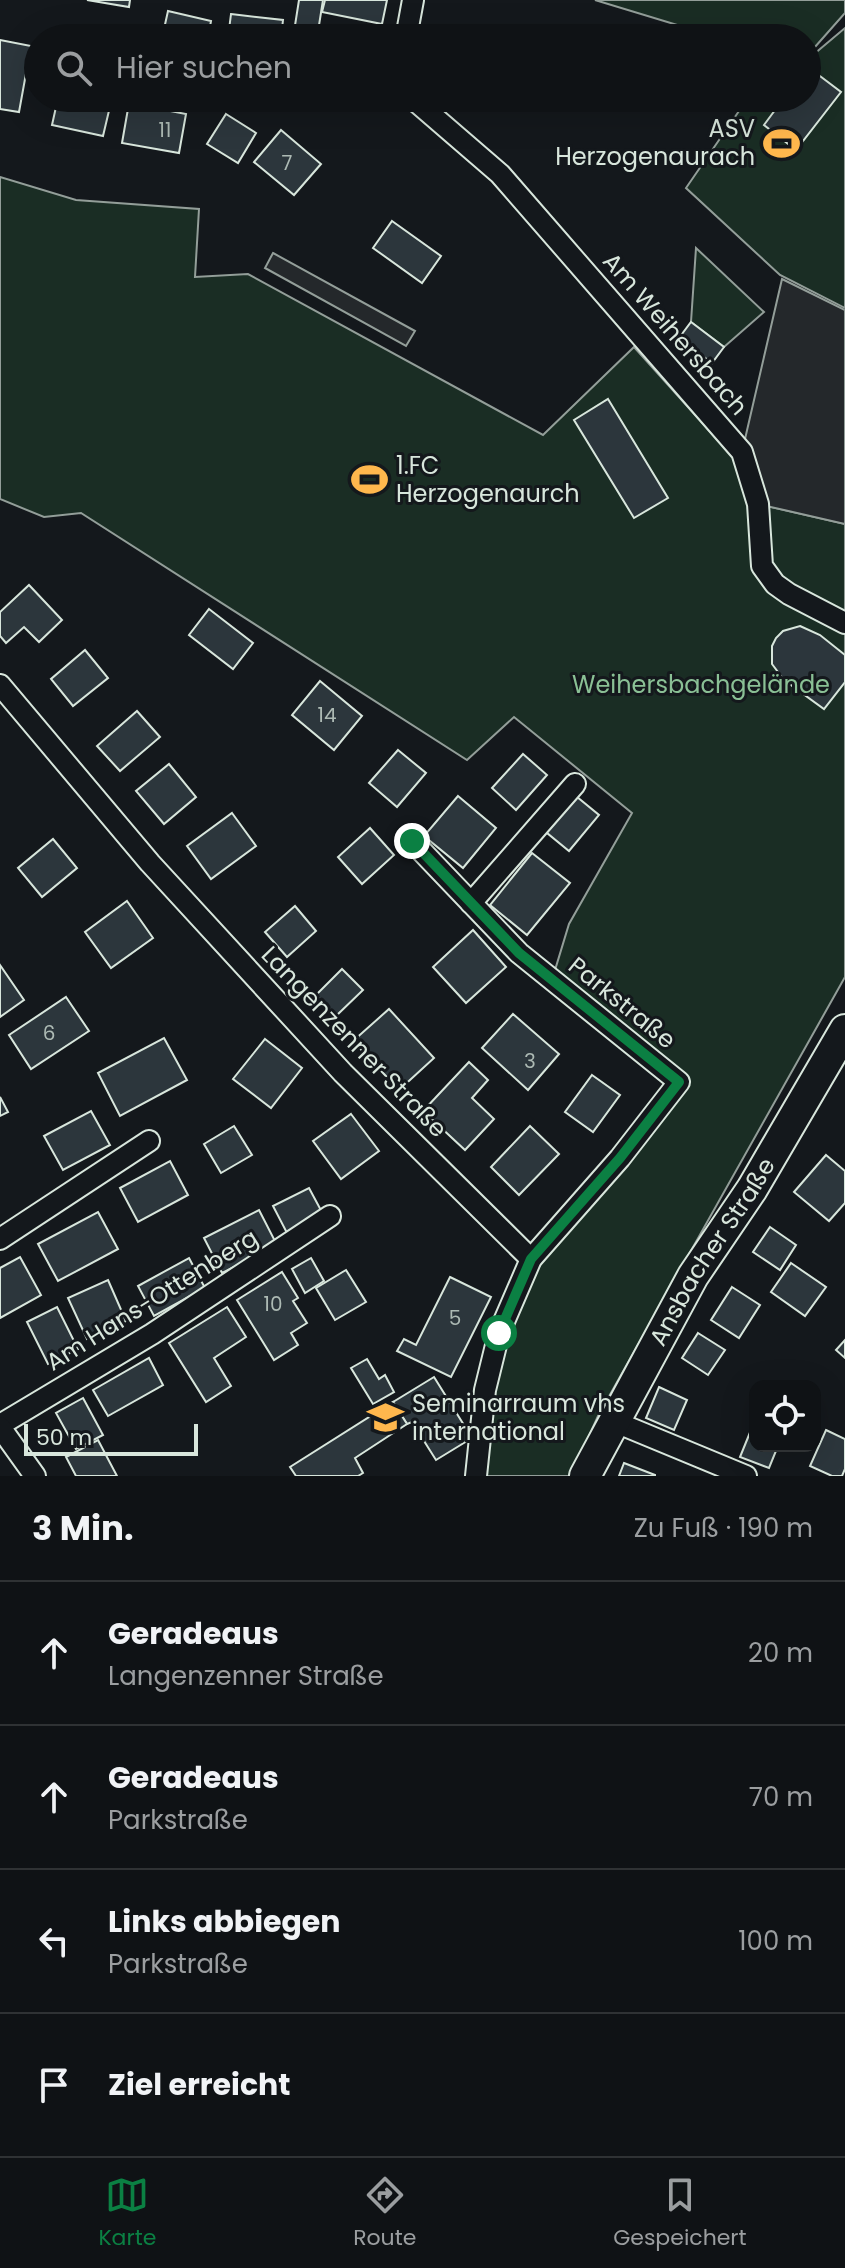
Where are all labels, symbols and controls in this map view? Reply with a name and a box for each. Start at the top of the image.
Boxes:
search box [24,24,821,112]
icon: search [52,46,96,90]
text: Hier suchen [116,46,292,89]
place label: ASV Herzogenaurach [555,112,755,173]
house number: 11 [159,116,171,144]
sports icon: ASV Herzogenaurach [762,124,800,162]
house number: 7 [282,149,293,177]
street label: Am Weihersbach [595,245,755,422]
place label: 1.FC Herzogenaurch [396,449,580,510]
sports icon: 1.FC Herzogenaurch [351,461,389,499]
park label: Weihersbachgelände [572,668,830,701]
house number: 14 [318,701,336,729]
route end [394,823,430,859]
street label: Langenzenner Straße [254,939,455,1145]
street label: Parkstraße [562,949,683,1056]
house number: 6 [43,1019,55,1047]
house number: 3 [524,1047,536,1075]
street label: Ansbacher Straße [641,1151,783,1352]
street label: Am Hans-Ottenberg [39,1221,264,1378]
house number: 10 [264,1290,282,1318]
house number: 5 [449,1304,461,1332]
route start [481,1315,517,1351]
map controls [749,1380,821,1452]
button: locate [749,1380,821,1452]
place label: Seminarraum vhs international [412,1387,625,1448]
school or university icon: Seminarraum vhs international [367,1399,405,1437]
scale bar [24,1420,198,1456]
text: 50 m [36,1422,92,1453]
text: 3 Min. [32,1504,134,1552]
text: Zu Fuß · 190 m [634,1510,813,1546]
text: Geradeaus [108,1612,279,1655]
icon: ahead [32,1631,76,1675]
text: 20 m [748,1635,813,1671]
text: Langenzenner Straße [108,1658,384,1694]
text: Geradeaus [108,1756,279,1799]
icon: ahead [32,1775,76,1819]
text: 70 m [749,1779,813,1815]
text: Parkstraße [108,1802,248,1838]
text: Links abbiegen [108,1900,341,1943]
icon: left [32,1919,76,1963]
text: 100 m [738,1923,813,1959]
text: Parkstraße [108,1946,248,1982]
icon: arrive [32,2063,76,2107]
text: Ziel erreicht [108,2063,290,2106]
tab: Karte [98,2173,156,2254]
tab: Route [353,2173,416,2254]
tab: Gespeichert [613,2173,747,2254]

